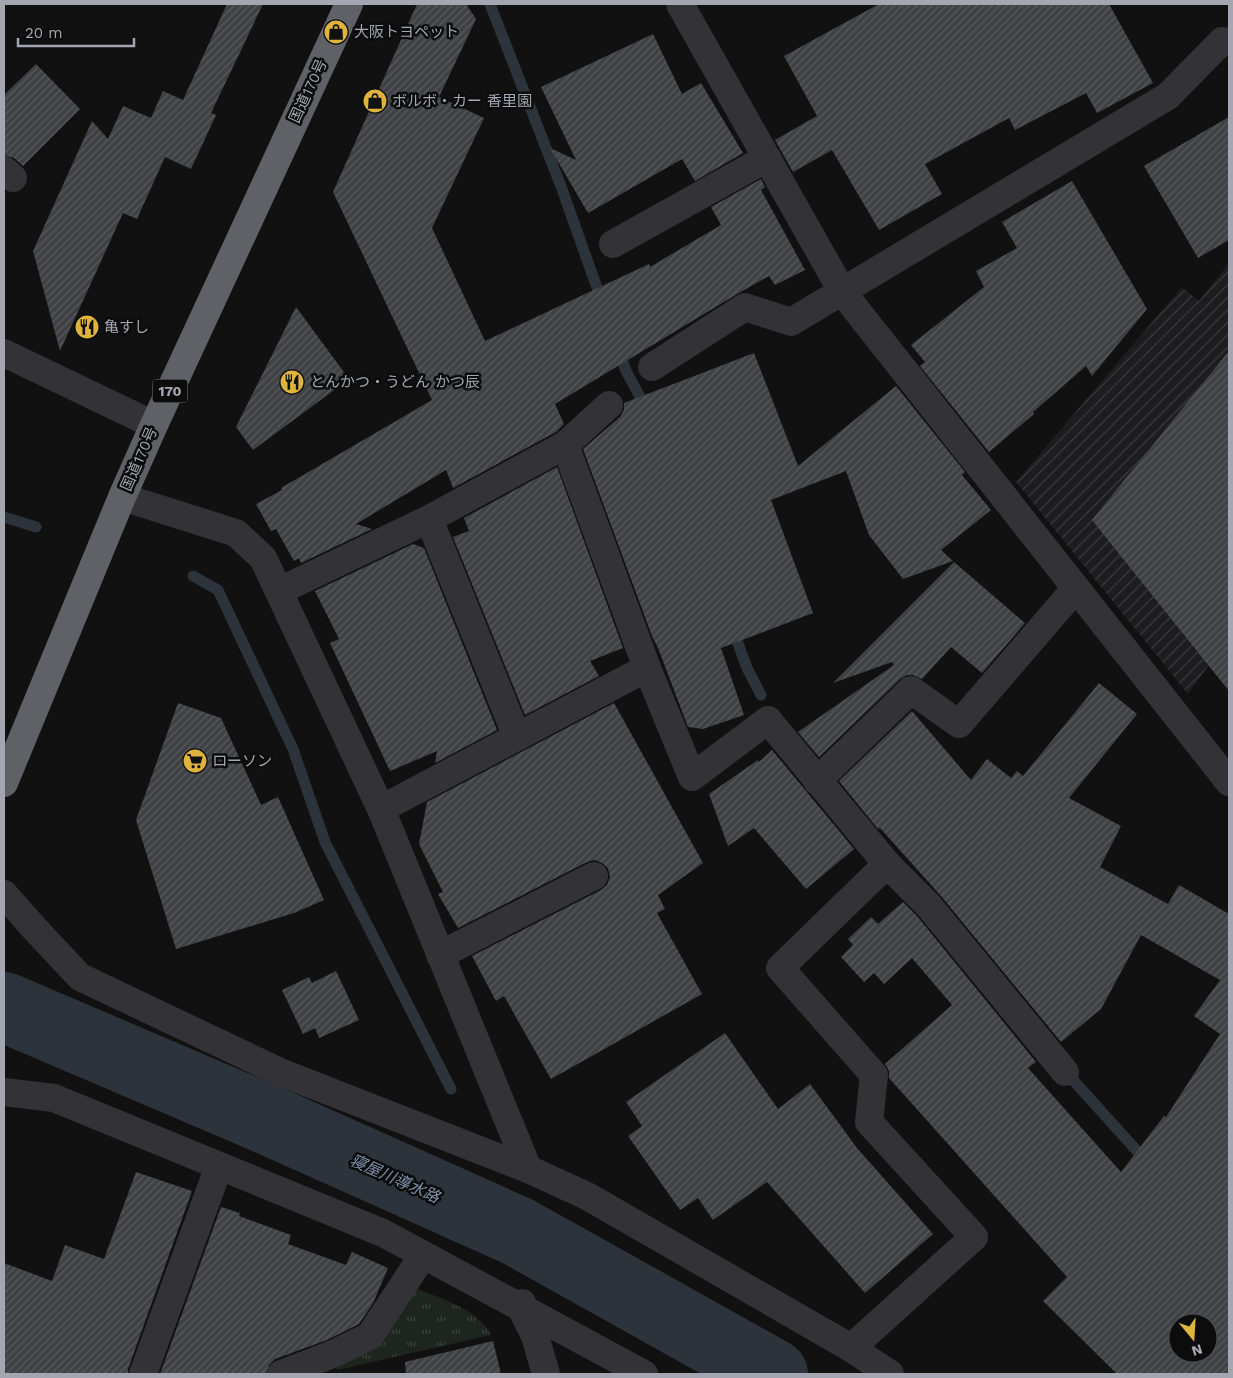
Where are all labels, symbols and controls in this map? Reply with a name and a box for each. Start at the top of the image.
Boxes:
scale bar [18,15,134,47]
shop icon: 大阪トヨペット [323,19,349,45]
place label: 大阪トヨペット [354,23,459,41]
text: 20 m [25,24,63,42]
street label: 国道170号 [285,56,331,126]
shop icon: ボルボ・カー 香里園 [362,88,388,114]
place label: ボルボ・カー 香里園 [392,92,532,110]
restaurant icon: 亀すし [74,314,100,340]
place label: 亀すし [104,318,149,336]
restaurant icon: とんかつ・うどん かつ辰 [279,369,305,395]
place label: とんかつ・うどん かつ辰 [310,373,480,391]
road number: 170 [152,380,188,402]
street label: 国道170号 [117,424,161,494]
supermarket icon: ローソン [182,748,208,774]
place label: ローソン [212,752,272,770]
water label: 寝屋川導水路 [347,1150,444,1207]
north arrow [1168,1313,1218,1363]
text: N [1190,1341,1204,1360]

